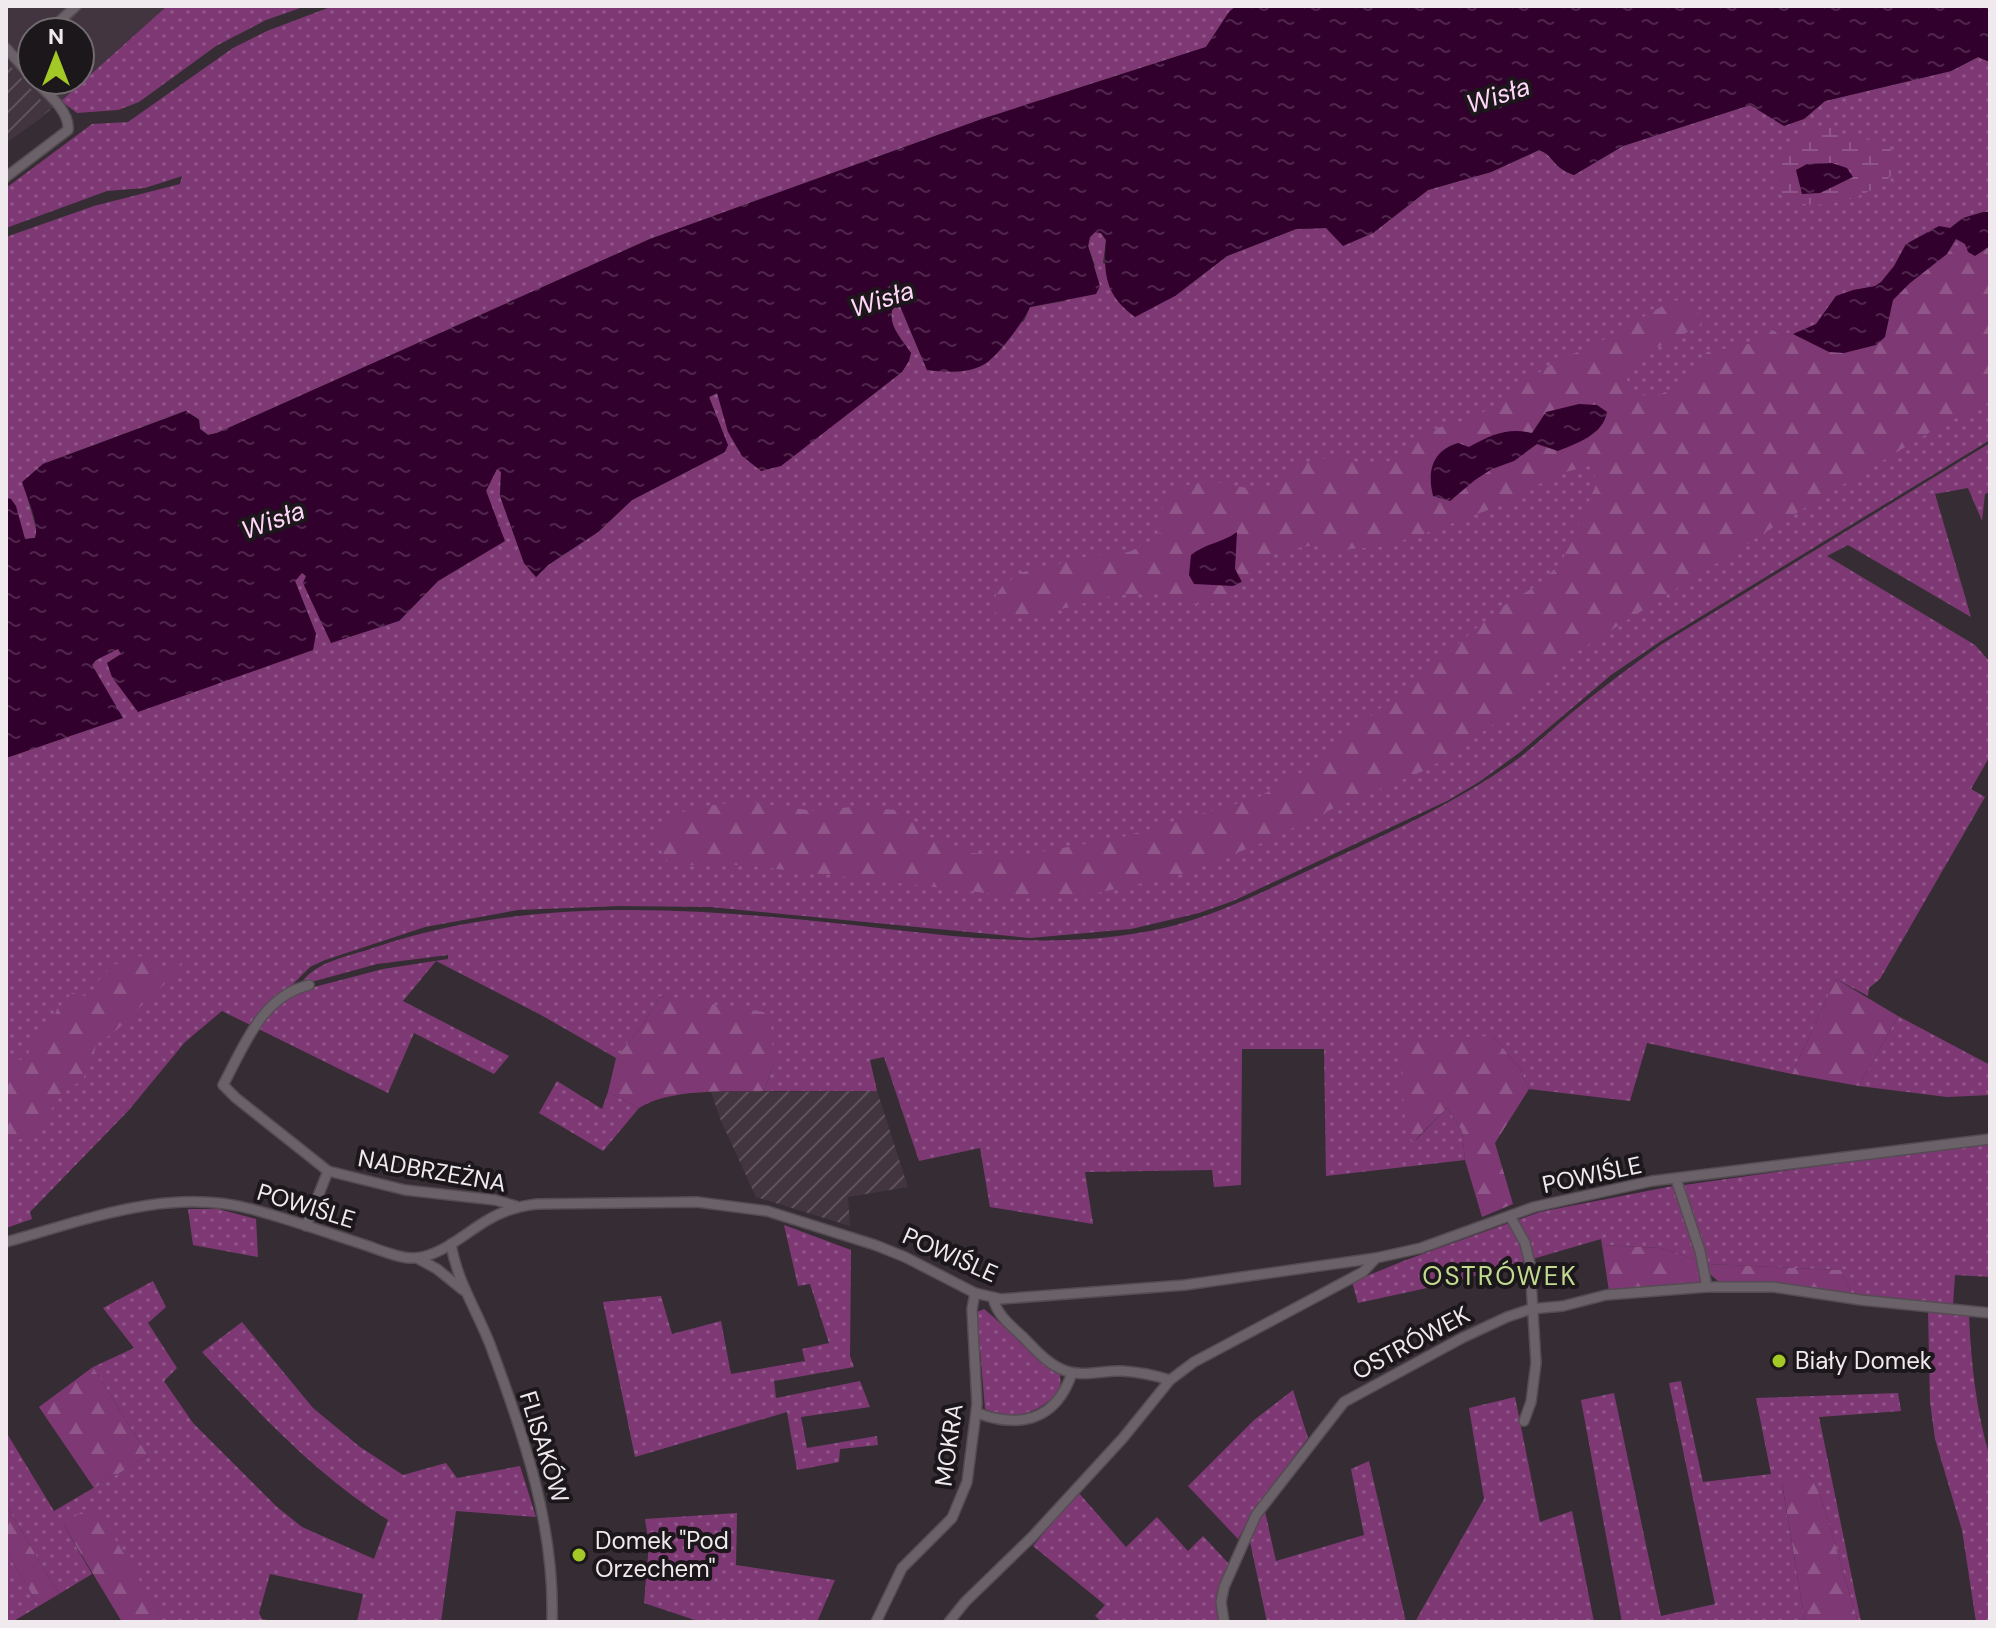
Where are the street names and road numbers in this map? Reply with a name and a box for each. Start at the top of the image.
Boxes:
street label: NADBRZEŻNA [356,1142,509,1199]
street label: POWIŚLE [1539,1149,1644,1200]
street label: POWIŚLE [253,1176,359,1235]
street label: POWIŚLE [898,1220,1003,1289]
street label: OSTRÓWEK [1347,1299,1475,1386]
street label: FLISAKÓW [513,1387,576,1506]
street label: MOKRA [927,1402,970,1488]

